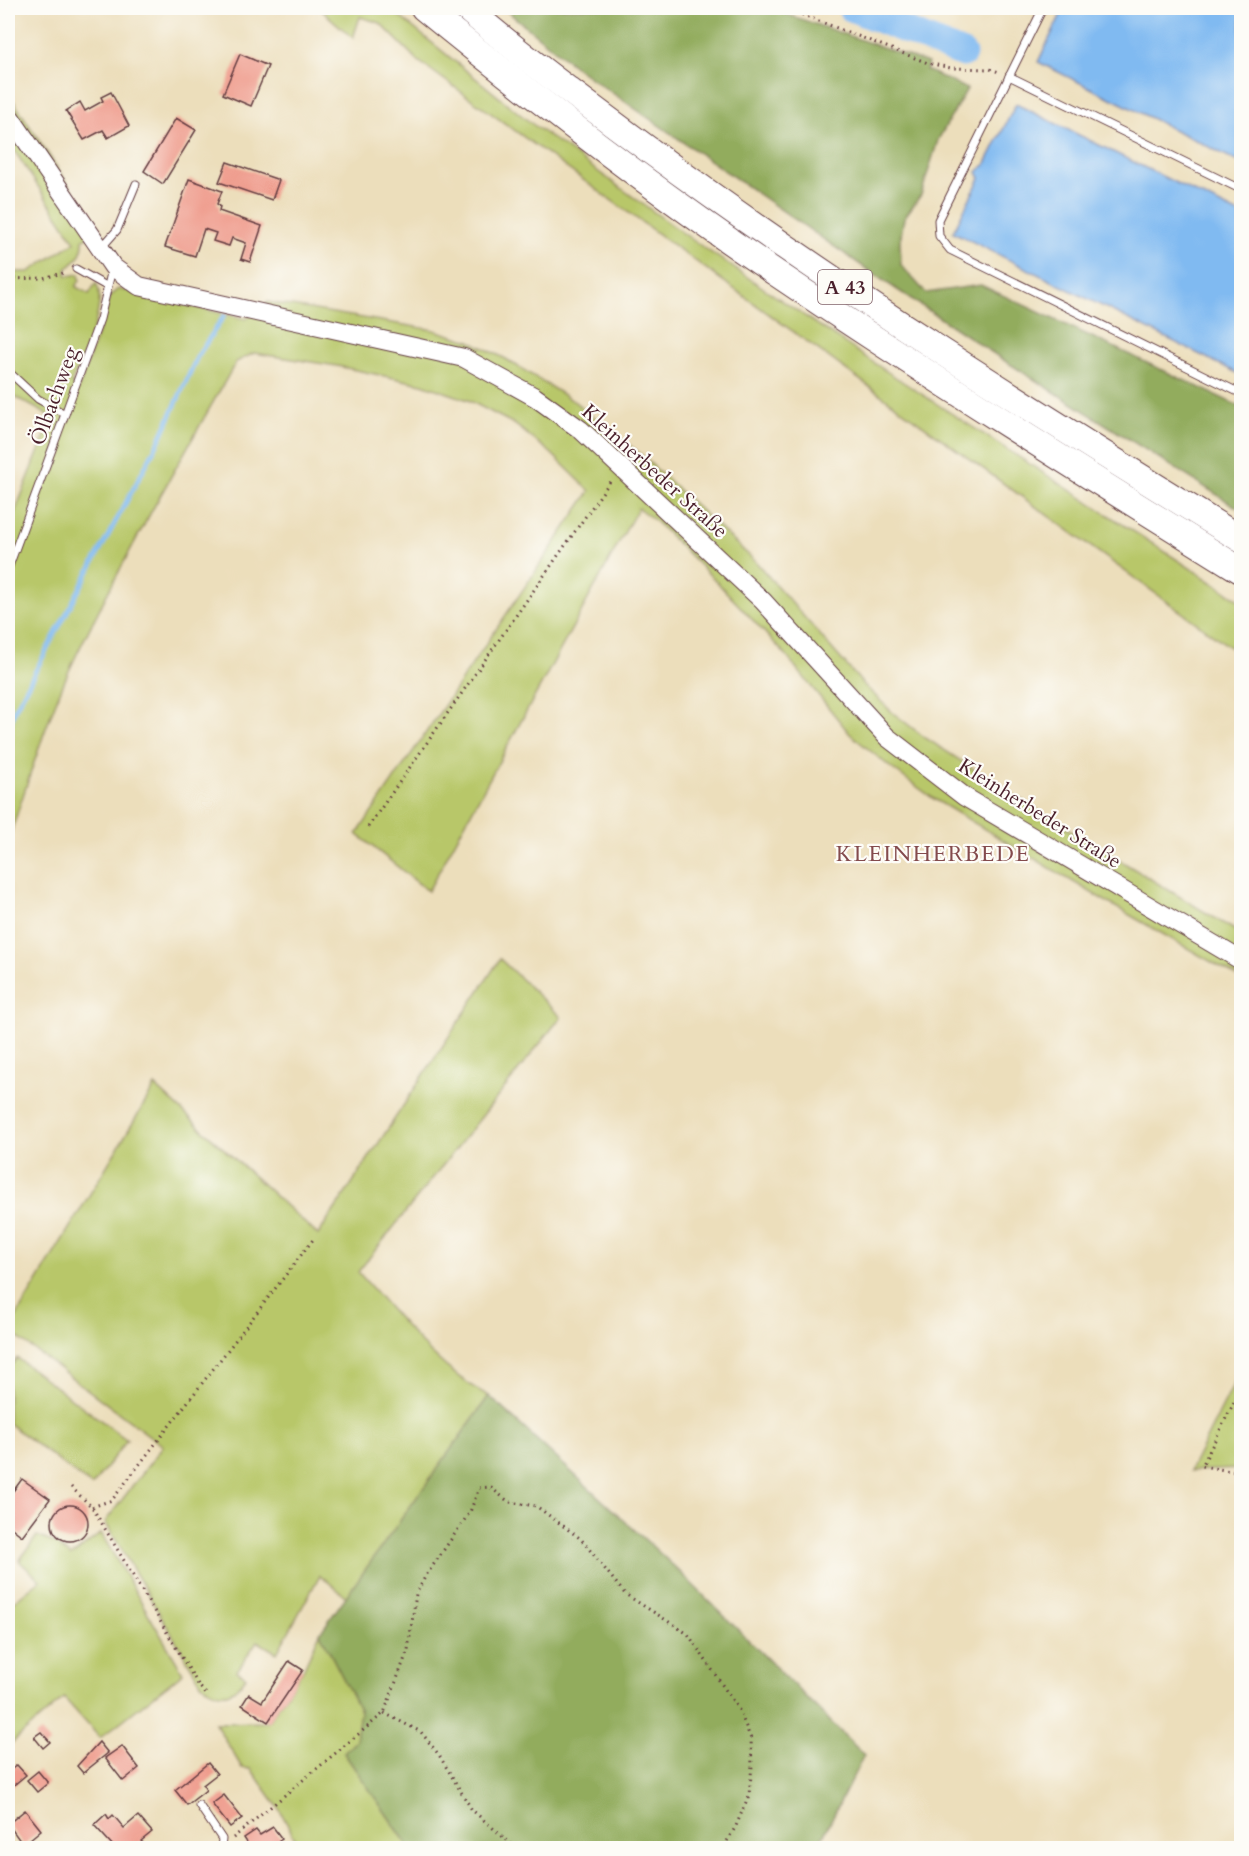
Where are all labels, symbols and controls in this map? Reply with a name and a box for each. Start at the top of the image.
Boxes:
road number: A 43 [818,270,872,304]
street label: Ölbachweg [23,343,86,450]
street label: Kleinherbeder Straße [575,398,734,545]
street label: Kleinherbeder Straße [952,751,1127,875]
district label: KLEINHERBEDE [836,839,1030,869]

